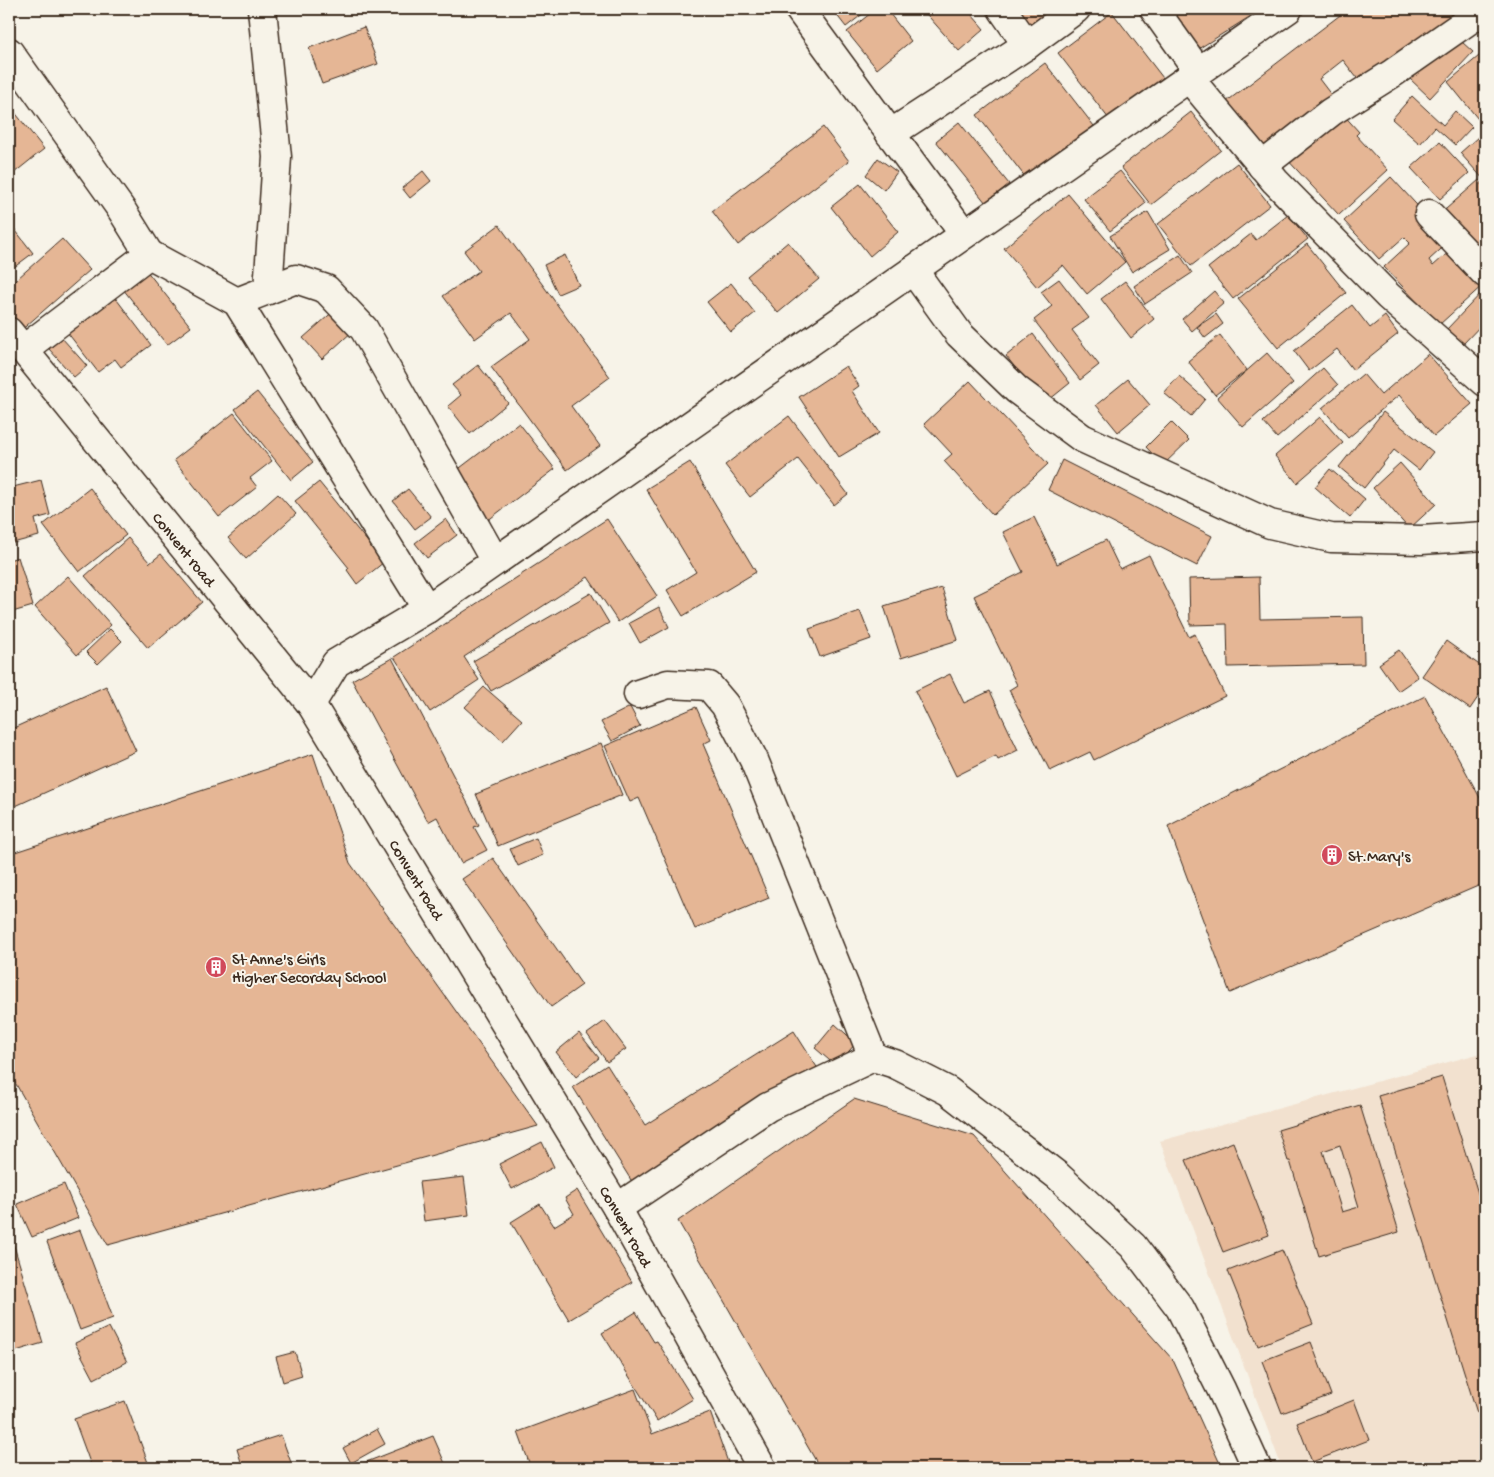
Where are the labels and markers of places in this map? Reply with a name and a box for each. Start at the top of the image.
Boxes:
building icon: St.Mary's [1320,843,1344,867]
place label: St.Mary's [1348,849,1412,868]
place label: St Anne's Girls Higher Secorday School [232,952,387,989]
building icon: St Anne's Girls Higher Secorday School [204,955,228,979]

